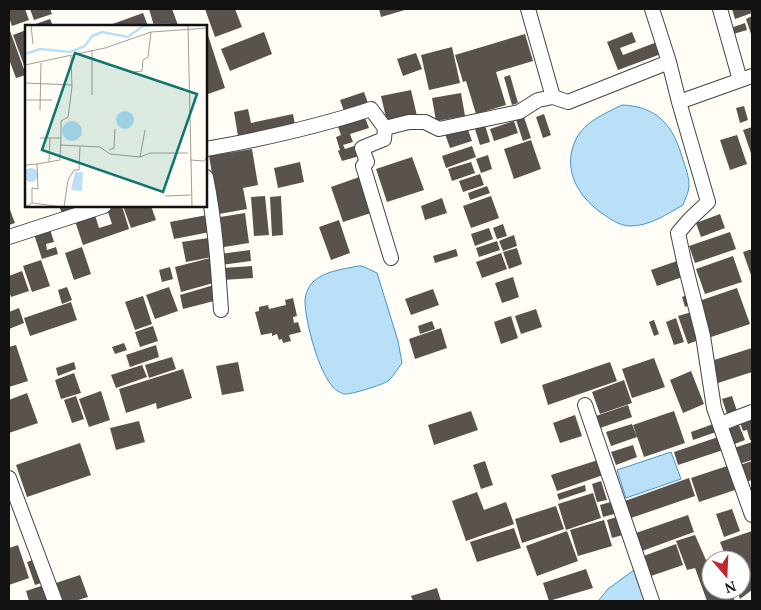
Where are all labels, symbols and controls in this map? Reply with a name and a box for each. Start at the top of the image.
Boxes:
inset map [25,25,208,208]
north arrow [701,550,751,600]
text: N [722,577,739,599]

